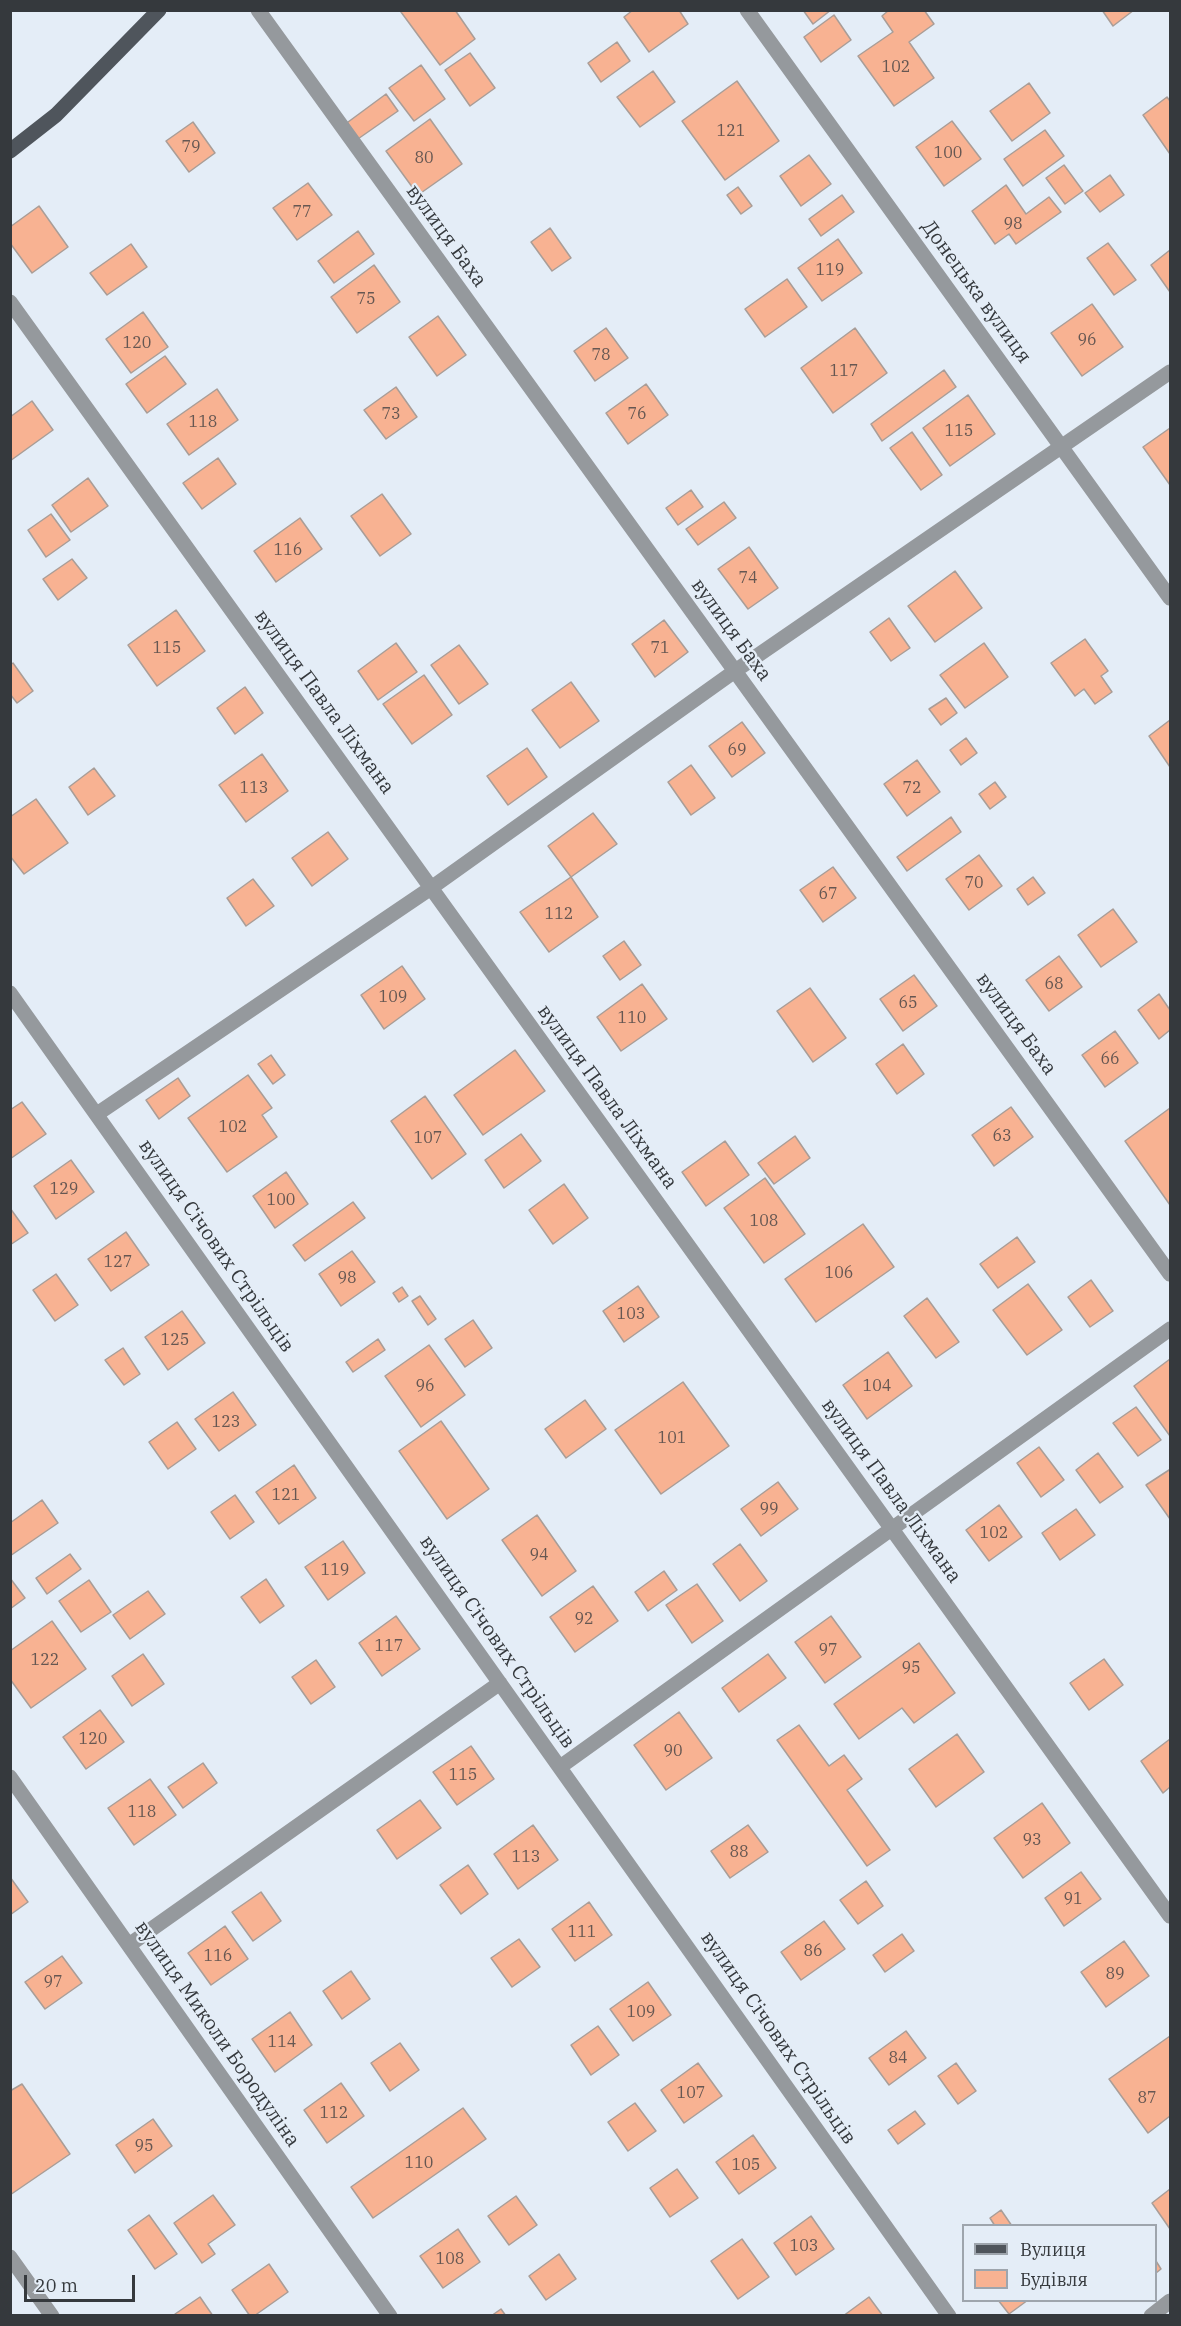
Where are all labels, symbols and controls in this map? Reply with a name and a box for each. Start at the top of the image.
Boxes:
house number: 102 [882,57,910,77]
house number: 121 [717,121,745,141]
house number: 79 [181,137,201,157]
house number: 100 [934,143,962,163]
house number: 80 [414,148,434,168]
street label: вулиця Баха [401,180,491,292]
house number: 77 [292,202,312,222]
house number: 98 [1003,214,1023,234]
street label: Донецька вулиця [916,216,1036,368]
house number: 119 [816,260,844,280]
house number: 75 [356,289,376,309]
house number: 96 [1077,330,1097,350]
house number: 120 [123,333,151,353]
house number: 78 [591,345,611,365]
house number: 117 [830,361,858,381]
house number: 73 [381,404,401,424]
house number: 76 [627,404,647,424]
house number: 118 [189,412,217,432]
house number: 115 [945,421,973,441]
house number: 116 [274,540,302,560]
house number: 74 [738,568,758,588]
street label: вулиця Баха [686,574,776,686]
street label: вулиця Павла Ліхмана [249,605,399,799]
house number: 115 [153,638,181,658]
house number: 71 [650,638,670,658]
house number: 69 [727,740,747,760]
house number: 113 [240,778,268,798]
house number: 72 [902,778,922,798]
house number: 70 [964,873,984,893]
house number: 67 [818,884,838,904]
house number: 112 [545,904,573,924]
street label: вулиця Баха [971,968,1061,1080]
house number: 68 [1044,974,1064,994]
house number: 109 [379,987,407,1007]
house number: 65 [898,993,918,1013]
street label: вулиця Павла Ліхмана [532,1000,682,1194]
house number: 110 [618,1008,646,1028]
house number: 66 [1100,1049,1120,1069]
house number: 102 [219,1117,247,1137]
house number: 63 [992,1126,1012,1146]
house number: 107 [414,1128,442,1148]
street label: вулиця Січових Стрільців [133,1135,299,1357]
house number: 129 [50,1179,78,1199]
house number: 100 [267,1190,295,1210]
house number: 108 [750,1211,778,1231]
house number: 127 [104,1252,132,1272]
house number: 106 [825,1263,853,1283]
house number: 98 [337,1268,357,1288]
house number: 103 [617,1304,645,1324]
house number: 125 [161,1330,189,1350]
house number: 96 [415,1376,435,1396]
house number: 104 [863,1376,891,1396]
street label: вулиця Павла Ліхмана [816,1394,966,1588]
house number: 123 [212,1412,240,1432]
house number: 101 [658,1428,686,1448]
house number: 121 [272,1485,300,1505]
house number: 99 [759,1499,779,1519]
house number: 102 [980,1523,1008,1543]
street label: вулиця Січових Стрільців [414,1531,580,1753]
house number: 94 [529,1545,549,1565]
house number: 119 [321,1560,349,1580]
house number: 92 [574,1609,594,1629]
house number: 117 [375,1636,403,1656]
house number: 97 [818,1640,838,1660]
house number: 122 [31,1650,59,1670]
house number: 95 [901,1658,921,1678]
house number: 120 [79,1729,107,1749]
house number: 90 [663,1741,683,1761]
house number: 115 [449,1765,477,1785]
house number: 118 [128,1802,156,1822]
house number: 93 [1022,1830,1042,1850]
house number: 88 [729,1842,749,1862]
house number: 113 [512,1847,540,1867]
house number: 91 [1063,1889,1083,1909]
street label: вулиця Миколи Бородуліна [130,1916,304,2152]
house number: 111 [568,1922,596,1942]
street label: вулиця Січових Стрільців [695,1927,861,2149]
house number: 86 [803,1941,823,1961]
house number: 116 [204,1946,232,1966]
house number: 89 [1105,1964,1125,1984]
house number: 97 [43,1972,63,1992]
house number: 109 [627,2002,655,2022]
house number: 114 [268,2032,296,2052]
house number: 84 [888,2048,908,2068]
house number: 107 [677,2083,705,2103]
house number: 87 [1137,2088,1157,2108]
house number: 112 [320,2103,348,2123]
house number: 95 [134,2136,154,2156]
house number: 110 [405,2153,433,2173]
house number: 105 [732,2155,760,2175]
legend [962,2224,1157,2302]
house number: 103 [790,2236,818,2256]
text: Вулиця [1020,2238,1086,2261]
house number: 108 [436,2249,464,2269]
scale bar [27,2263,138,2301]
text: Будівля [1020,2268,1088,2291]
text: 20 m [35,2274,78,2297]

